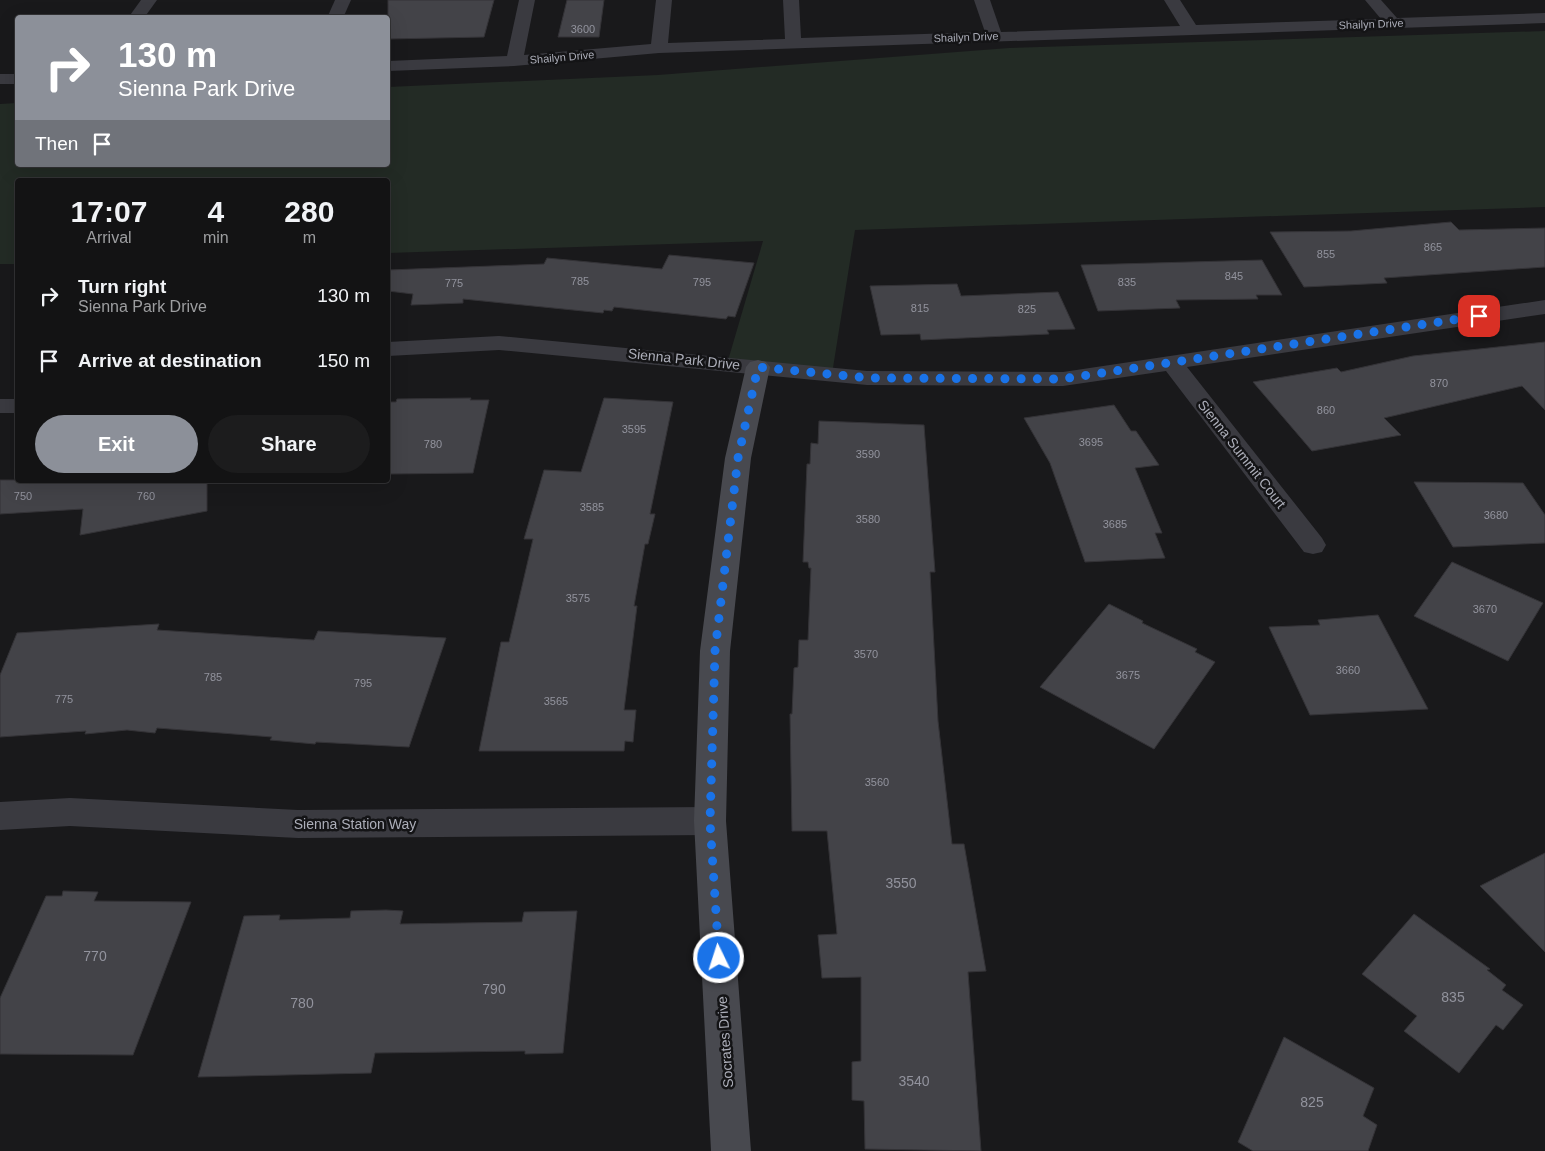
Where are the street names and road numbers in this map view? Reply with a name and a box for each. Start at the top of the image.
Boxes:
street label: Shailyn Drive [1338,17,1404,31]
street label: Shailyn Drive [933,30,999,44]
street label: Shailyn Drive [529,48,595,66]
street label: Sienna Park Drive [627,345,741,373]
street label: Sienna Summit Court [1195,397,1289,511]
street label: Sienna Station Way [294,816,416,832]
street label: Socrates Drive [714,995,736,1088]

